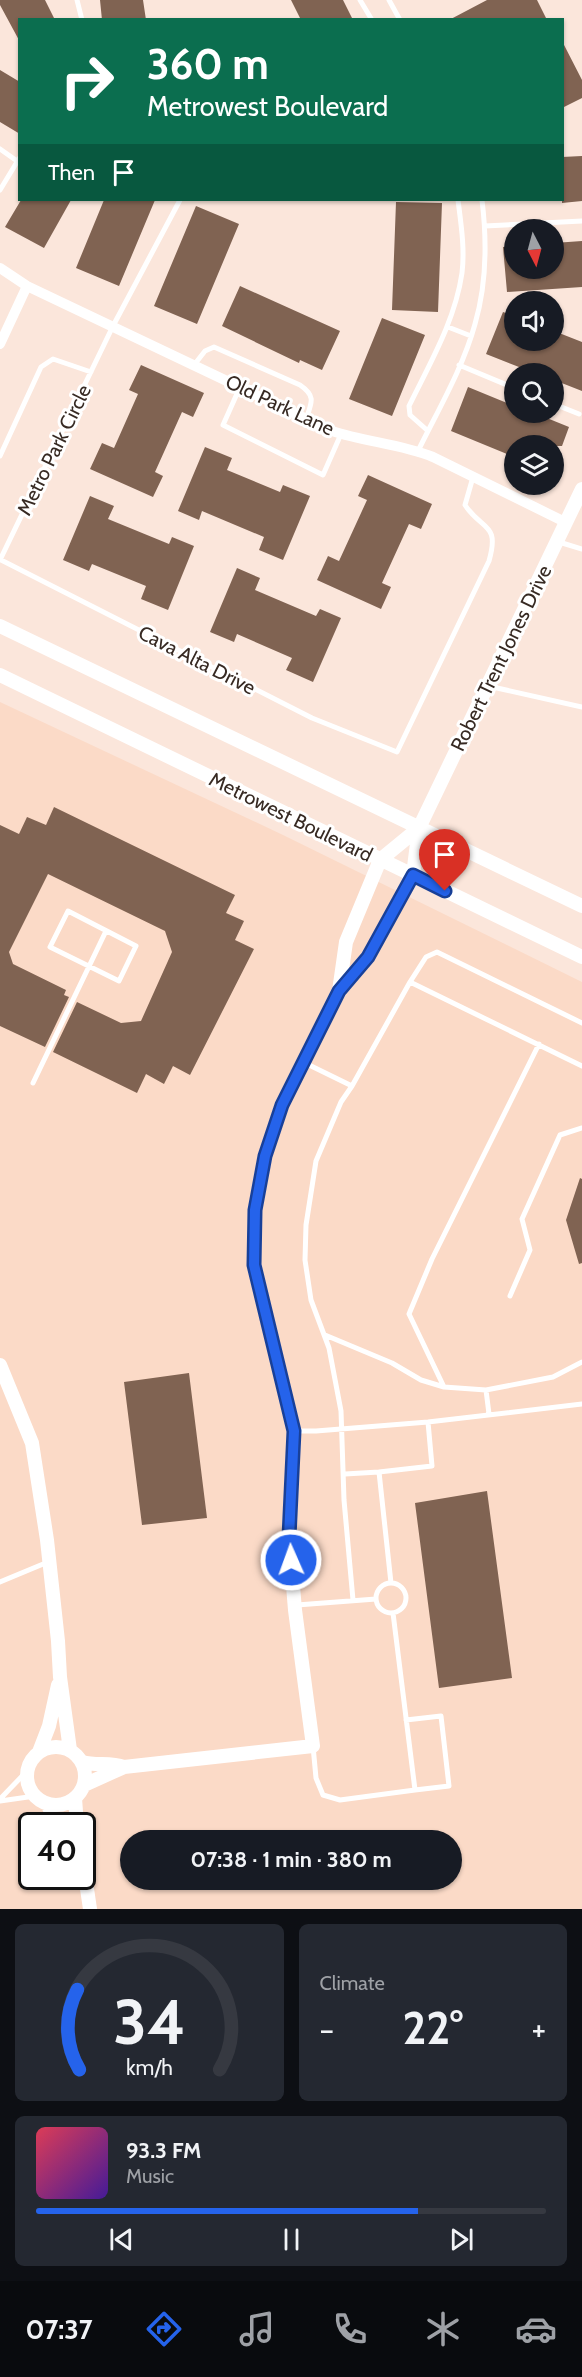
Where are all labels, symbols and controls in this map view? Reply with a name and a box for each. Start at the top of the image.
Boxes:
text: 360 m [147,38,269,90]
icon: right [48,42,126,120]
text: Metrowest Boulevard [147,90,388,123]
icon: arrive [107,156,140,189]
text: Then [48,159,95,186]
north arrow [504,219,564,279]
map controls [504,219,564,495]
button: sound [504,291,564,351]
button: search [504,363,564,423]
street label: Old Park Lane [222,369,338,441]
street label: Metro Park Circle [12,381,96,519]
button: layers [504,435,564,495]
street label: Robert Trent Jones Drive [446,561,556,755]
street label: Cava Alta Drive [135,620,259,700]
street label: Metrowest Boulevard [205,767,377,867]
pin [419,829,470,891]
icon: arrive [428,838,461,871]
position arrow [259,1528,323,1592]
speed limit sign: 40 [18,1812,96,1890]
text: 07:38 · 1 min · 380 m [190,1846,392,1873]
text: Climate [320,1971,385,1995]
text: 34 [113,1984,185,2060]
text: 22° [402,2001,463,2055]
text: − [320,2009,334,2049]
text: + [531,2009,546,2049]
text: km/h [126,2054,173,2080]
text: 93.3 FM [126,2137,201,2164]
text: Music [126,2164,174,2188]
icon: previous [105,2223,138,2256]
icon: pause [275,2223,308,2256]
icon: next [445,2223,478,2256]
icon: directions [143,2308,185,2350]
icon: music [236,2308,278,2350]
icon: phone [329,2308,371,2350]
icon: climate [422,2308,464,2350]
icon: car [515,2308,557,2350]
text: 07:37 [25,2313,93,2346]

